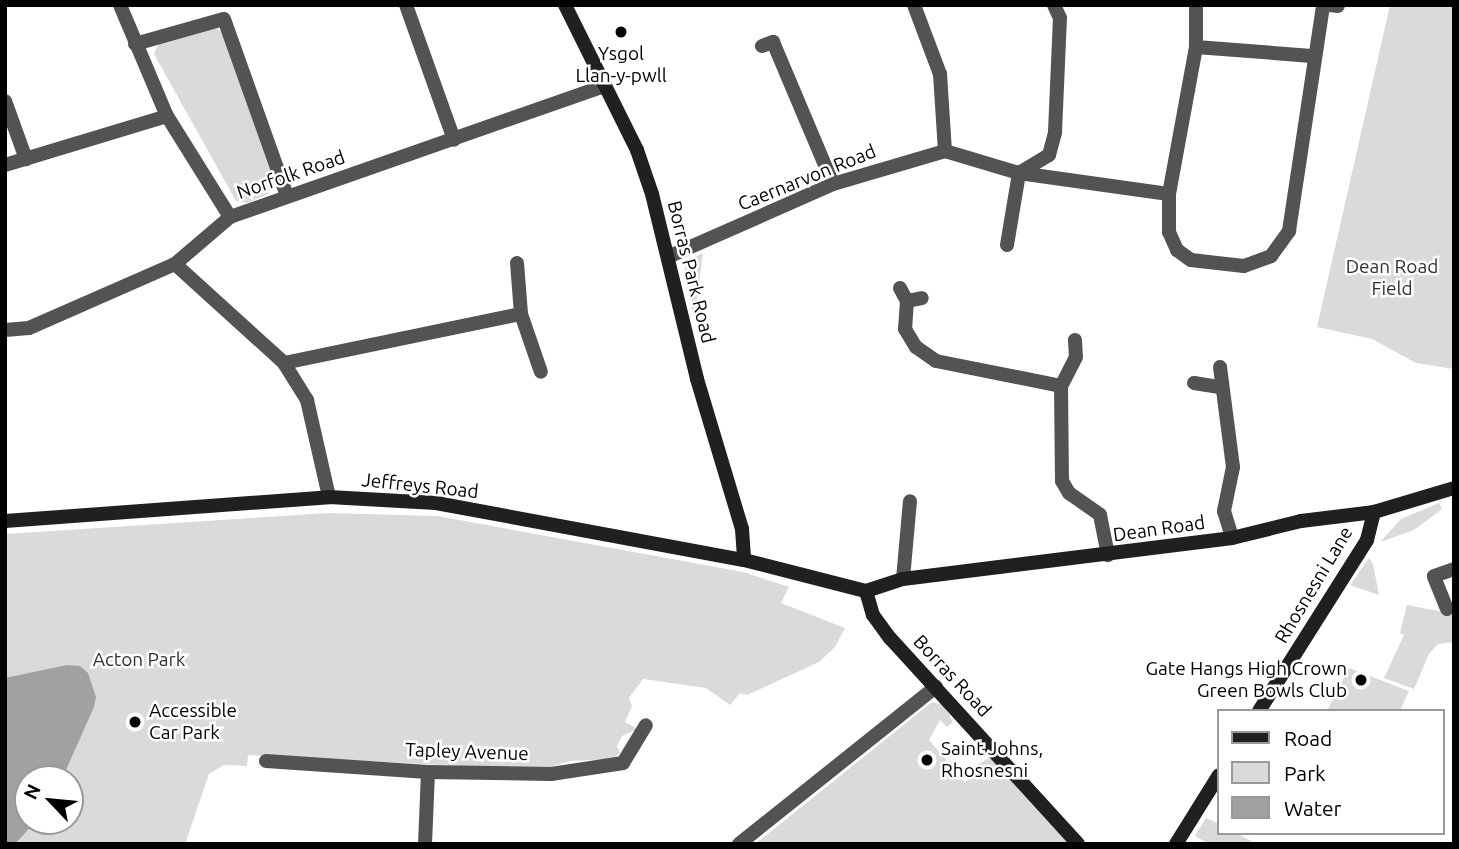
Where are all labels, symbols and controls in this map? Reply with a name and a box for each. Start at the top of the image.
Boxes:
marker: Ysgol Llan-y-pwll [613,24,629,40]
place label: Ysgol Llan-y-pwll [575,43,667,87]
street label: Caernarvon Road [735,140,879,216]
street label: Norfolk Road [234,146,348,204]
street label: Borras Park Road [662,198,720,346]
park label: Dean Road Field [1346,256,1438,300]
street label: Jeffreys Road [360,469,480,503]
street label: Dean Road [1112,511,1206,547]
street label: Rhosnesni Lane [1270,522,1358,648]
street label: Borras Road [908,630,996,722]
park label: Acton Park [93,649,185,671]
place label: Gate Hangs High Crown Green Bowls Club [1145,658,1347,702]
marker: Gate Hangs High Crown Green Bowls Club [1353,672,1369,688]
place label: Accessible Car Park [149,700,237,744]
legend [1218,709,1445,835]
marker: Accessible Car Park [127,714,143,730]
text: Road [1284,726,1332,750]
street label: Tapley Avenue [405,738,529,766]
place label: Saint Johns, Rhosnesni [941,738,1043,782]
marker: Saint Johns, Rhosnesni [919,752,935,768]
text: Park [1284,761,1326,785]
north arrow [14,765,84,835]
text: N [19,780,45,803]
text: Water [1284,796,1342,820]

